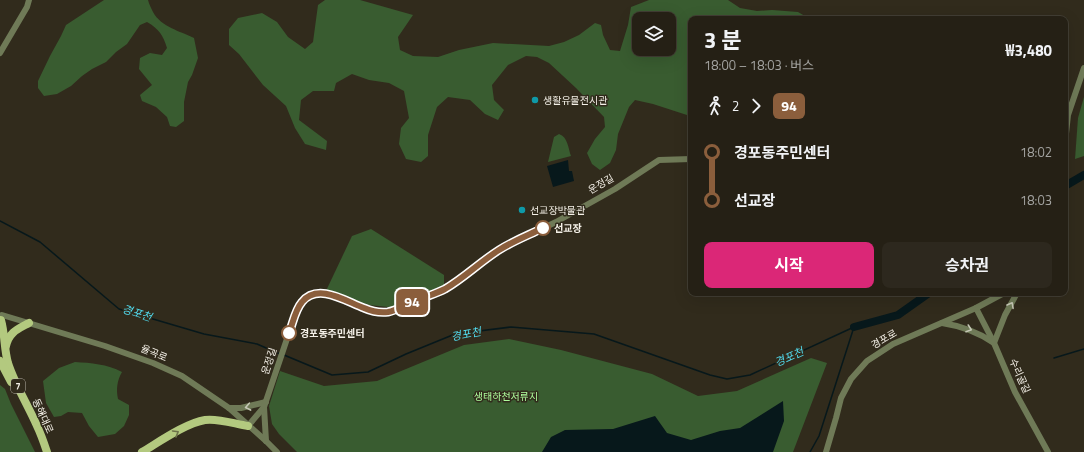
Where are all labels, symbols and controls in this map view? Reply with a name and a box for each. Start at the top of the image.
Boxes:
map controls [632,12,676,56]
button: layers [632,12,676,56]
text: 3 분 [704,23,741,57]
text: ₩3,480 [1006,39,1052,62]
text: 18:00 – 18:03 · 버스 [704,55,814,75]
place label: 생활유물전시관 [543,93,608,108]
marker: 생활유물전시관 [530,95,540,105]
icon: walk [704,95,726,117]
icon: forward [745,95,767,117]
text: 94 [781,95,797,116]
text: 2 [732,96,739,116]
text: 경포동주민센터 [734,141,831,164]
text: 18:02 [1020,142,1052,162]
street label: 운정길 [585,171,617,197]
text: 선교장 [734,189,775,212]
text: 18:03 [1020,190,1052,210]
place label: 선교장박물관 [530,203,586,218]
marker: 선교장박물관 [517,205,527,215]
marker: 선교장 [535,220,551,236]
place label: 선교장 [554,221,582,236]
button: 시작 [704,242,874,288]
button: 승차권 [882,242,1052,288]
line badge: 94 [394,289,430,315]
text: 94 [404,291,420,312]
water label: 경포천 [120,301,156,326]
one-way arrow [1006,302,1013,309]
water label: 경포천 [450,323,484,345]
marker: 경포동주민센터 [281,325,297,341]
one-way arrow [966,325,973,333]
place label: 경포동주민센터 [300,326,364,341]
street label: 경포로 [868,326,900,352]
street label: 율곡로 [138,341,170,365]
water label: 경포천 [772,343,808,370]
street label: 운정길 [258,346,280,376]
street label: 수리골길 [1006,356,1034,396]
road number: 7 [11,379,25,393]
park label: 생태하천저류지 [474,389,538,404]
street label: 동해대로 [29,396,57,436]
one-way arrow [244,402,251,410]
one-way arrow [172,430,179,437]

